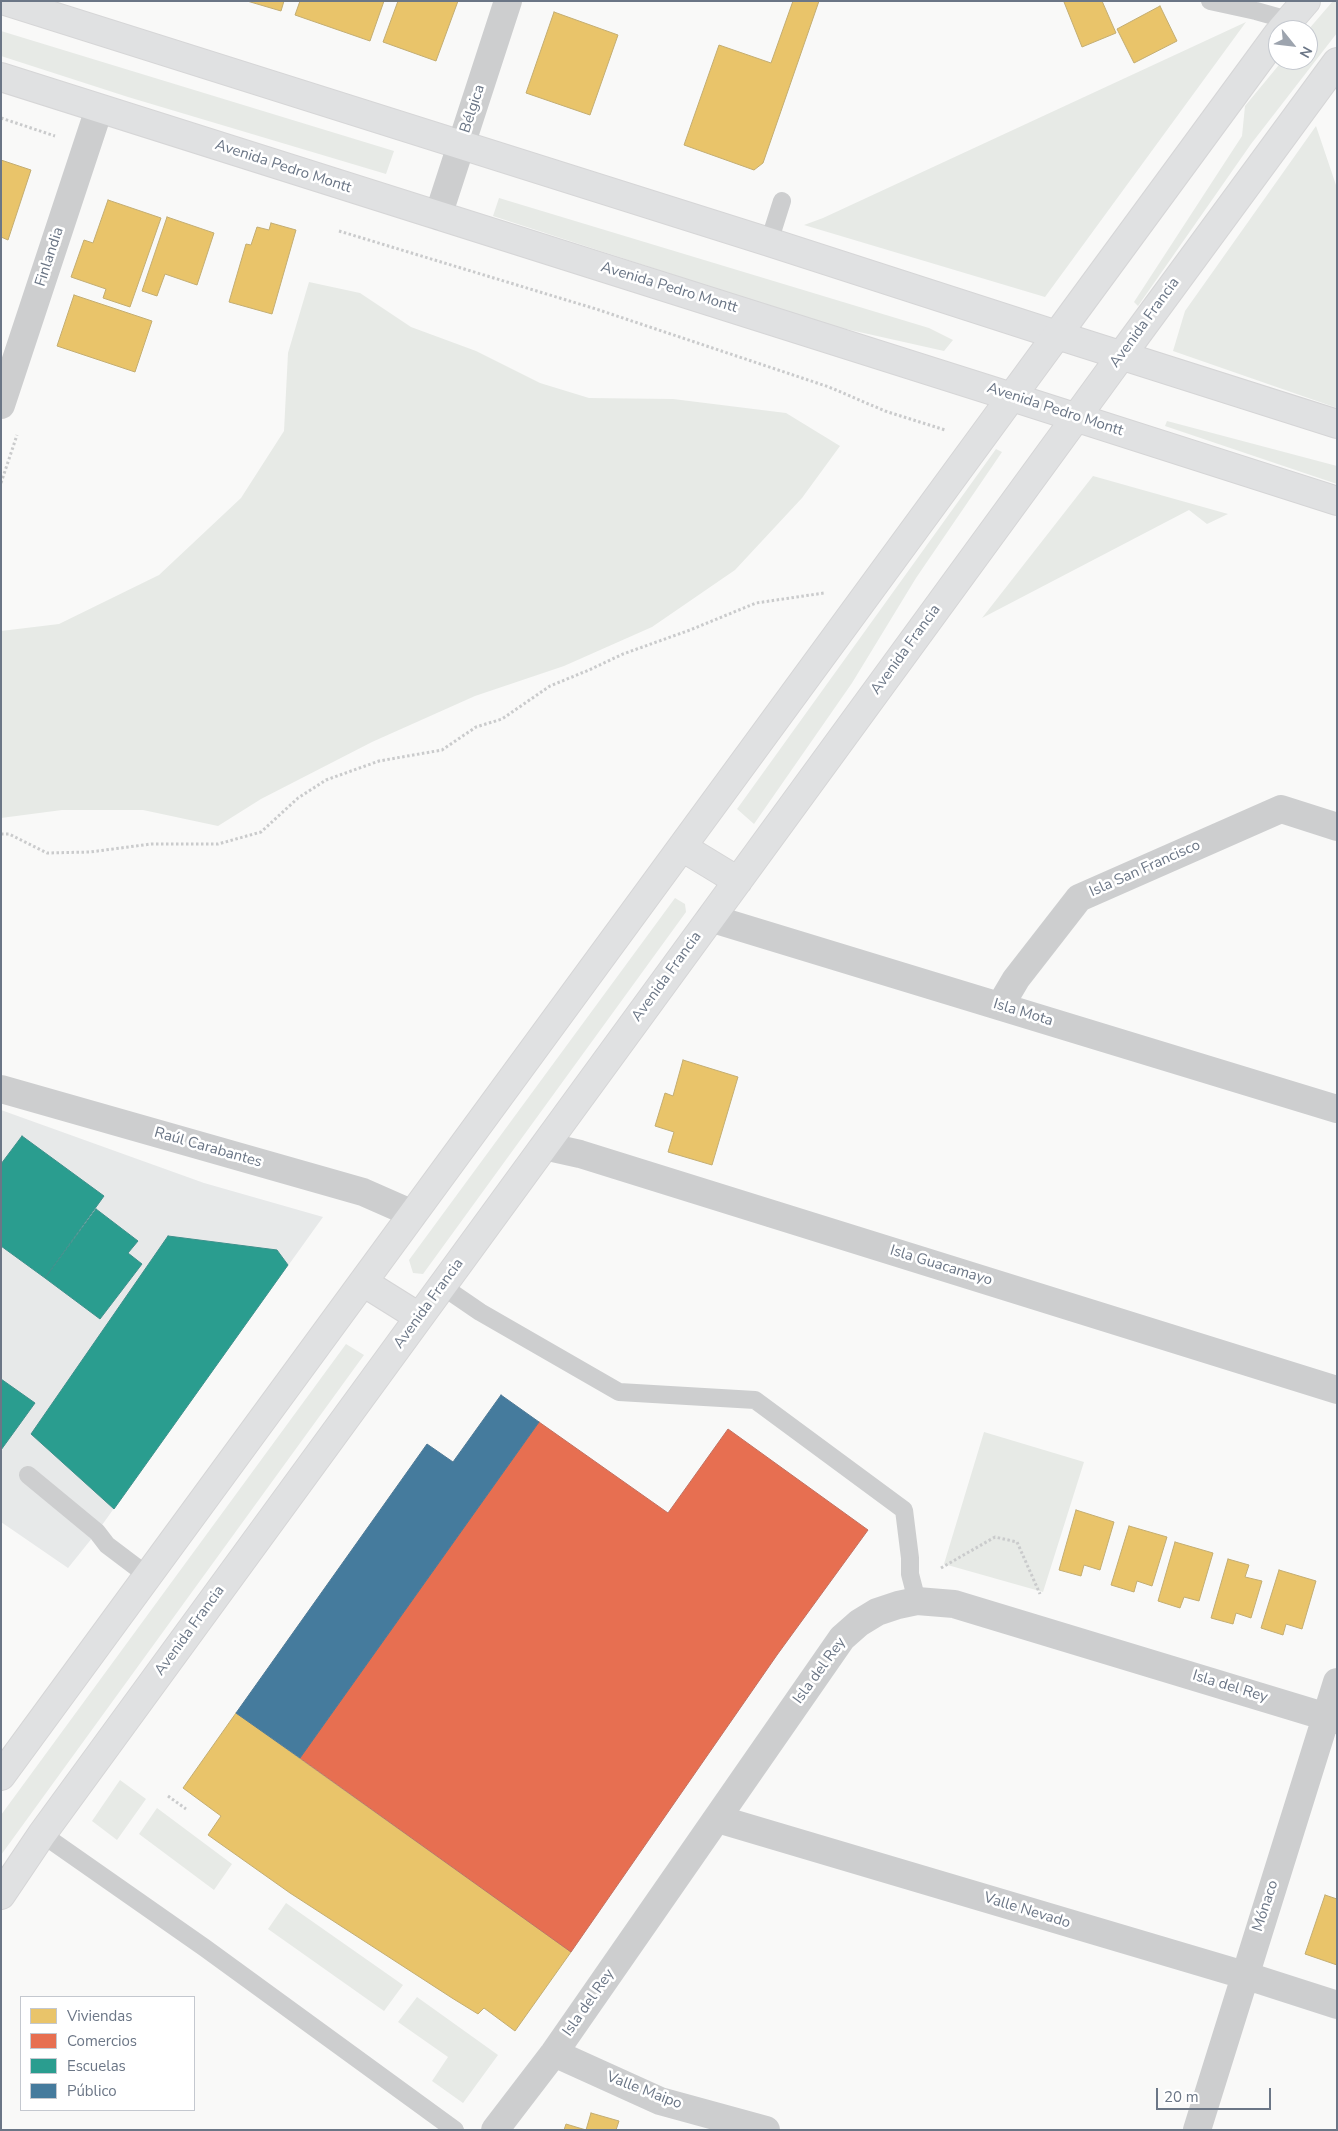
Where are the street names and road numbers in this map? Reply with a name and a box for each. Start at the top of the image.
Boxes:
street label: Bélgica [457,83,489,135]
street label: Avenida Pedro Montt [213,136,353,198]
street label: Finlandia [32,225,68,289]
street label: Avenida Pedro Montt [598,259,740,317]
street label: Avenida Francia [1106,274,1184,372]
street label: Avenida Pedro Montt [985,379,1125,441]
street label: Avenida Francia [867,601,945,699]
street label: Isla San Francisco [1087,836,1203,902]
street label: Avenida Francia [628,928,706,1026]
street label: Isla Mota [991,995,1055,1031]
street label: Raúl Carabantes [152,1124,264,1172]
street label: Isla Guacamayo [888,1242,994,1290]
street label: Avenida Francia [390,1255,468,1353]
street label: Avenida Francia [151,1582,229,1680]
street label: Isla del Rey [790,1634,850,1708]
street label: Isla del Rey [1190,1667,1270,1707]
street label: Mónaco [1249,1878,1283,1934]
street label: Valle Nevado [981,1889,1073,1933]
street label: Isla del Rey [559,1966,619,2040]
street label: Valle Maipo [604,2068,684,2114]

